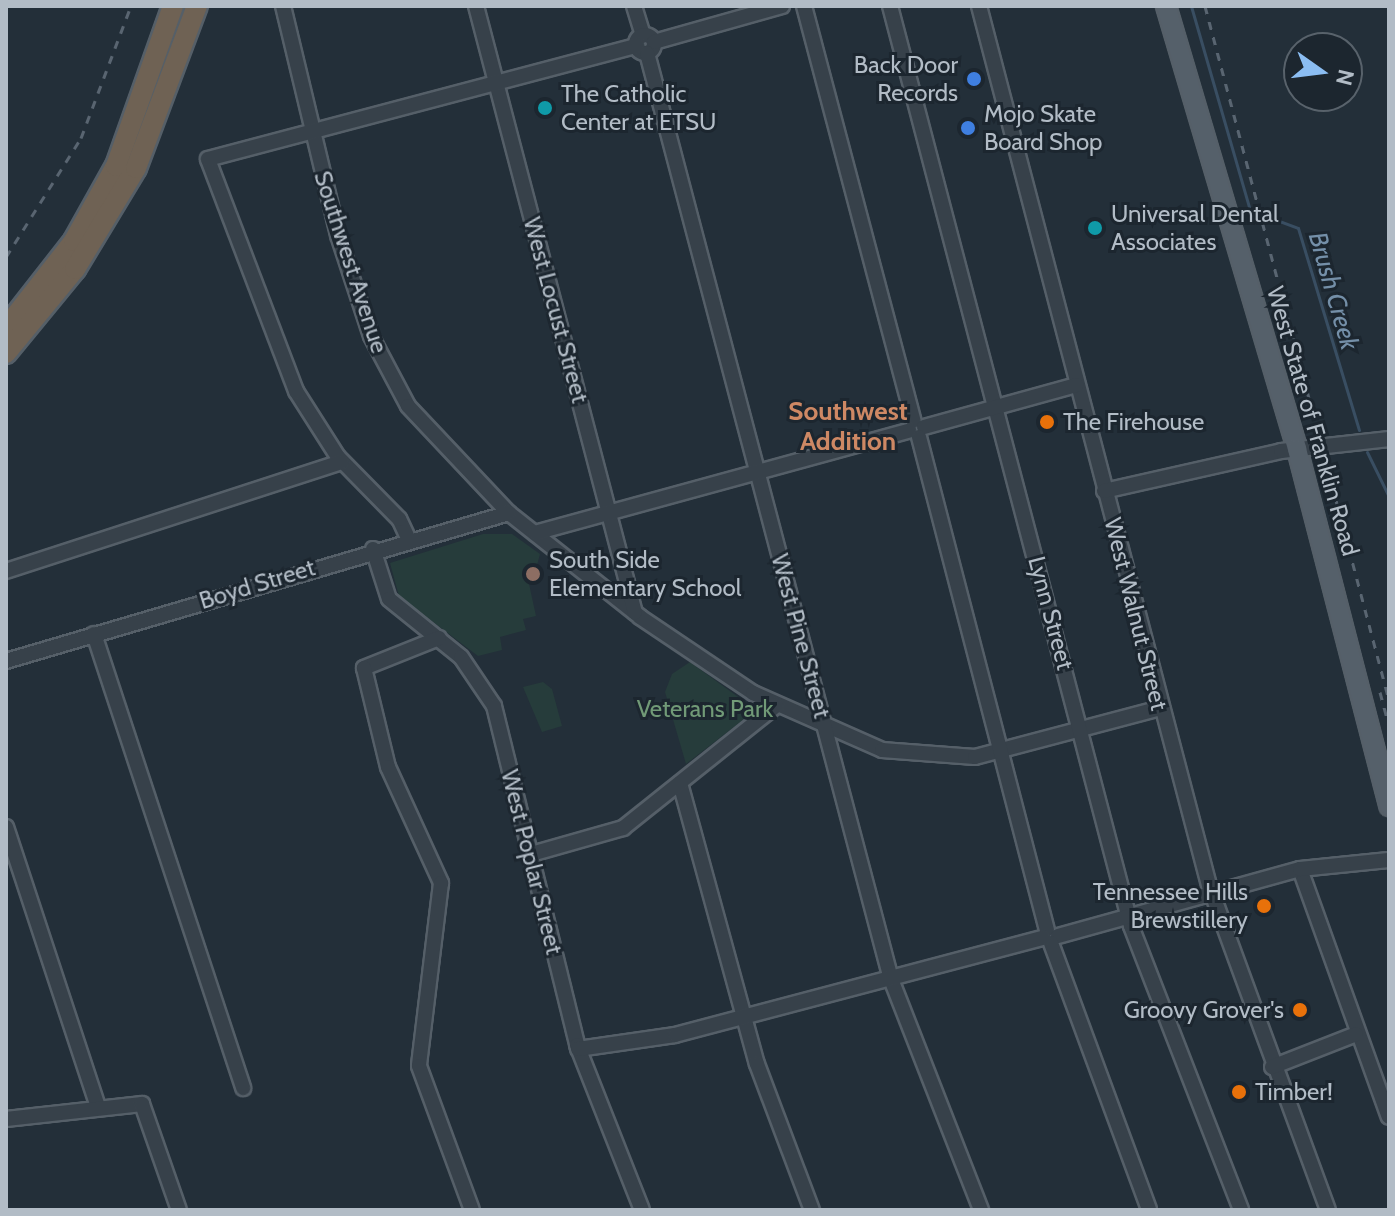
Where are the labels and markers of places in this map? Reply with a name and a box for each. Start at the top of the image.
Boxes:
place label: Back Door Records [854,51,958,107]
marker: Back Door Records [965,70,983,88]
place label: The Catholic Center at ETSU [561,80,716,136]
marker: The Catholic Center at ETSU [536,99,554,117]
place label: Mojo Skate Board Shop [984,100,1102,156]
marker: Mojo Skate Board Shop [959,119,977,137]
place label: Universal Dental Associates [1111,200,1279,256]
marker: Universal Dental Associates [1086,219,1104,237]
place label: The Firehouse [1063,408,1204,436]
marker: The Firehouse [1038,413,1056,431]
place label: South Side Elementary School [549,546,741,602]
marker: South Side Elementary School [524,565,542,583]
place label: Tennessee Hills Brewstillery [1093,878,1248,934]
marker: Tennessee Hills Brewstillery [1255,897,1273,915]
place label: Groovy Grover's [1124,996,1284,1024]
marker: Groovy Grover's [1291,1001,1309,1019]
place label: Timber! [1255,1078,1333,1106]
marker: Timber! [1230,1083,1248,1101]

